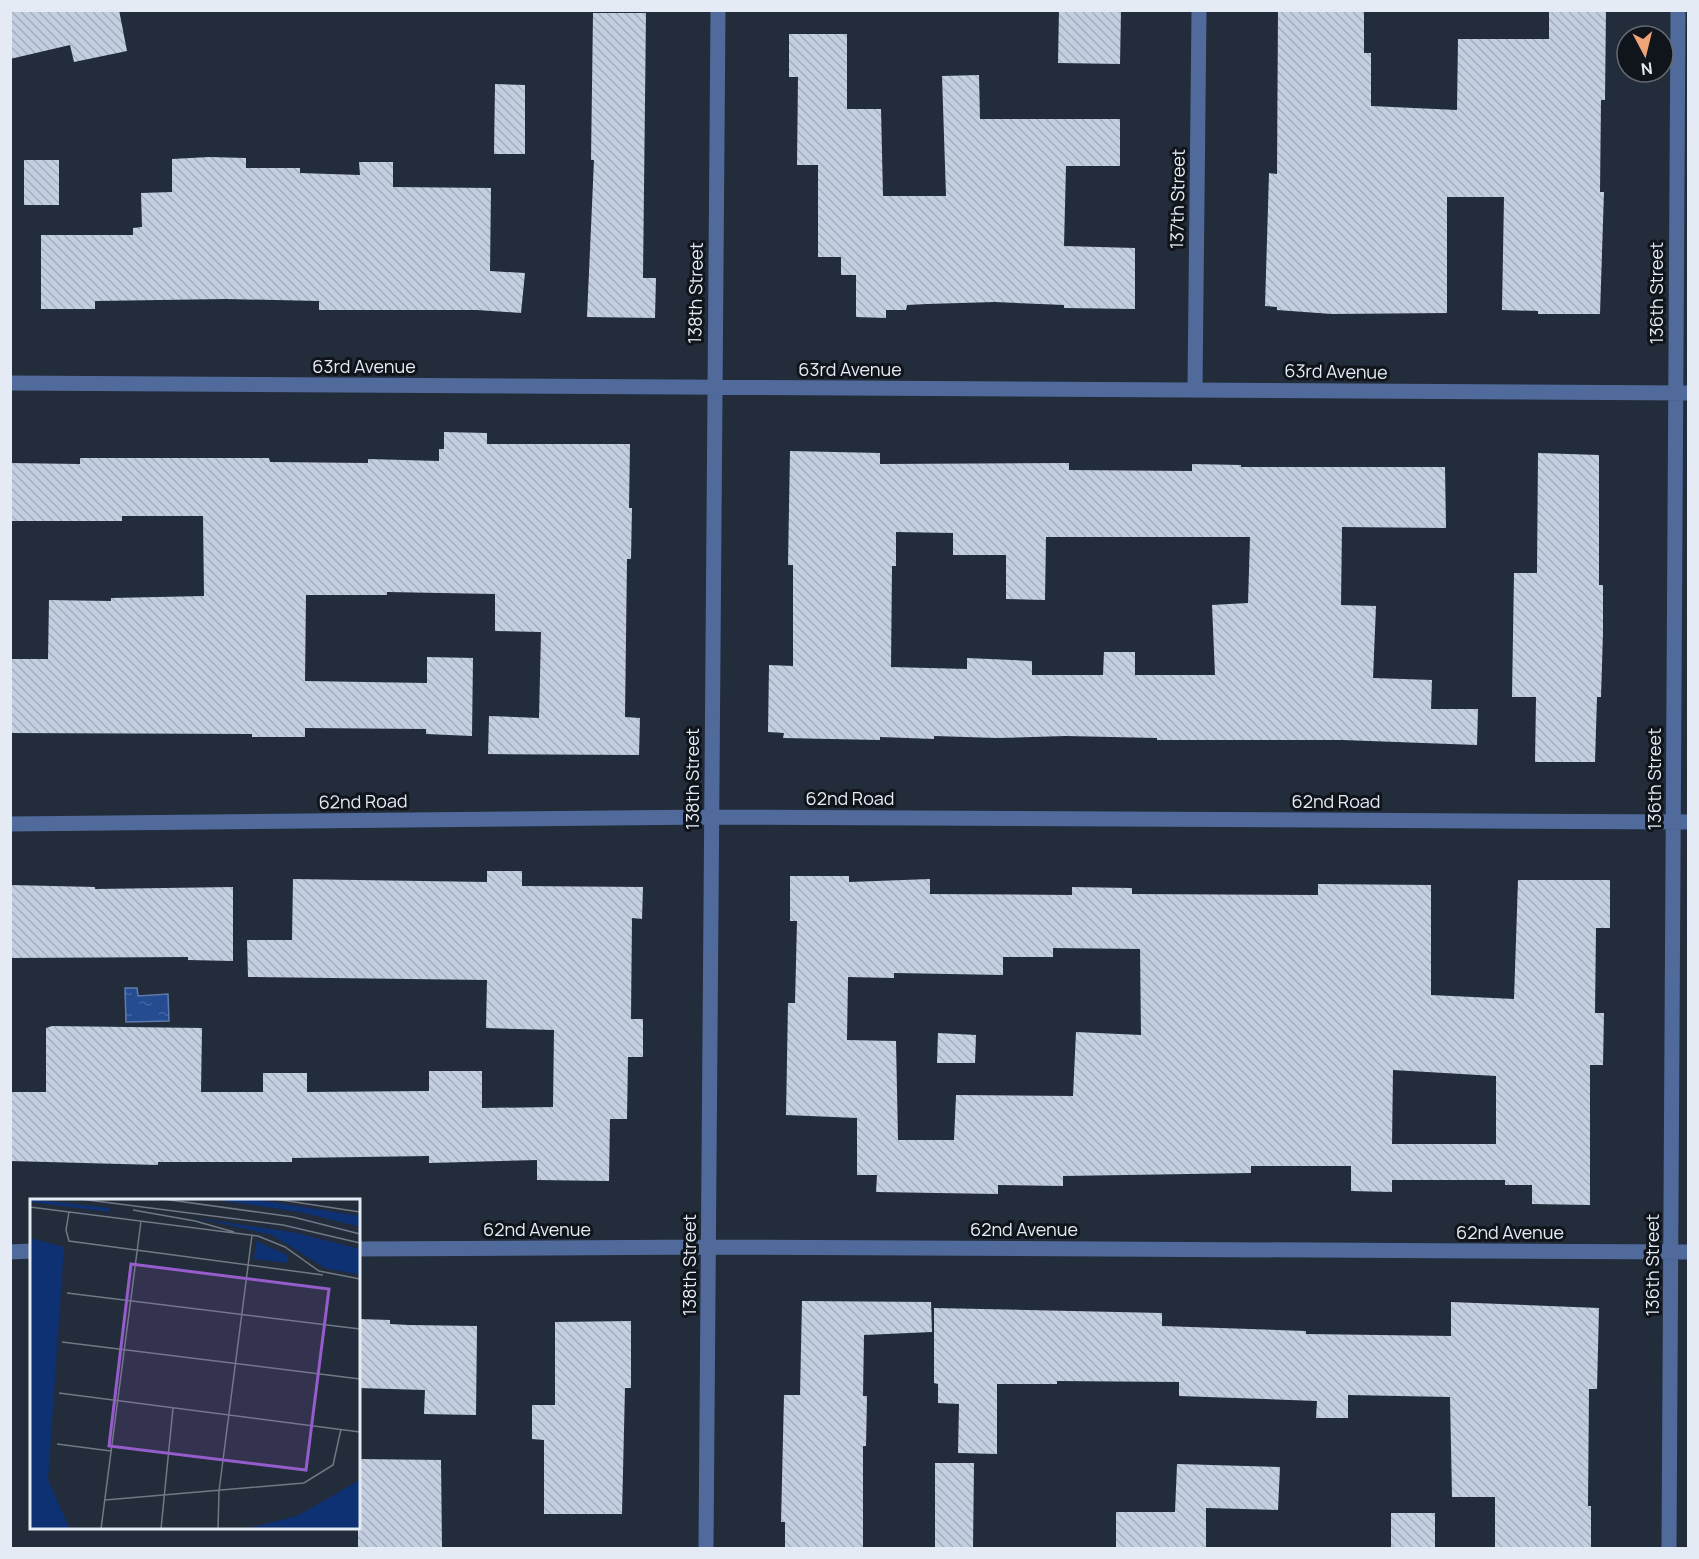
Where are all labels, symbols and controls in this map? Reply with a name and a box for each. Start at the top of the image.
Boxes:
north arrow [1615,24,1675,84]
text: N [1640,57,1654,81]
street label: 137th Street [1164,149,1190,249]
street label: 138th Street [682,242,708,344]
street label: 136th Street [1644,242,1668,344]
street label: 63rd Avenue [312,354,416,378]
street label: 63rd Avenue [798,357,902,381]
street label: 63rd Avenue [1284,358,1388,384]
street label: 138th Street [680,728,704,830]
street label: 136th Street [1642,728,1666,830]
street label: 62nd Road [806,786,895,810]
street label: 62nd Road [318,788,408,814]
street label: 62nd Road [1292,789,1381,813]
inset map [30,1199,360,1529]
street label: 138th Street [677,1214,701,1316]
street label: 136th Street [1640,1214,1664,1316]
street label: 62nd Avenue [483,1217,591,1241]
street label: 62nd Avenue [970,1217,1078,1241]
street label: 62nd Avenue [1456,1220,1564,1244]

